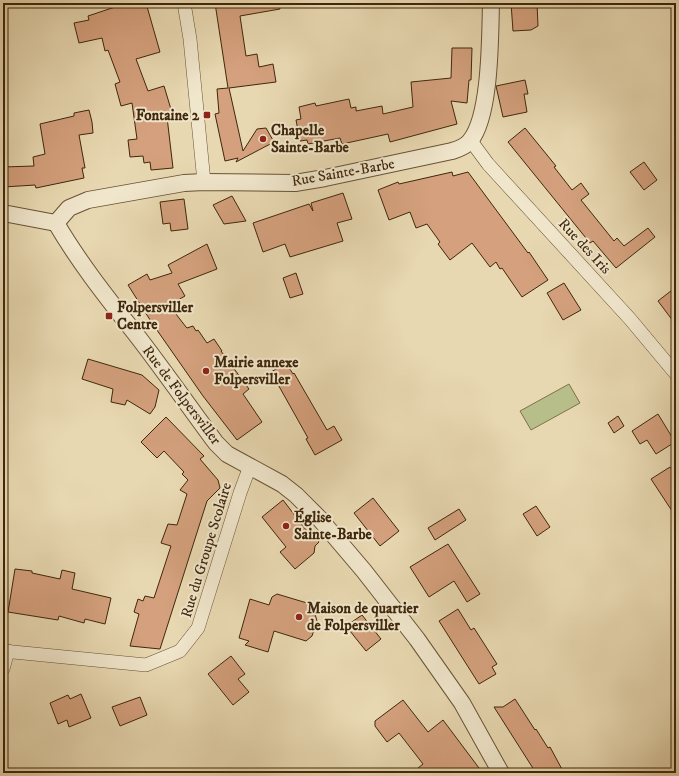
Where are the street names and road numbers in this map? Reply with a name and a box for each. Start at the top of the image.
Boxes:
street label: Rue Sainte-Barbe [290,154,396,191]
street label: Rue des Iris [554,215,615,278]
street label: Rue de Folpersviller [138,342,225,449]
street label: Rue du Groupe Scolaire [177,480,236,620]

